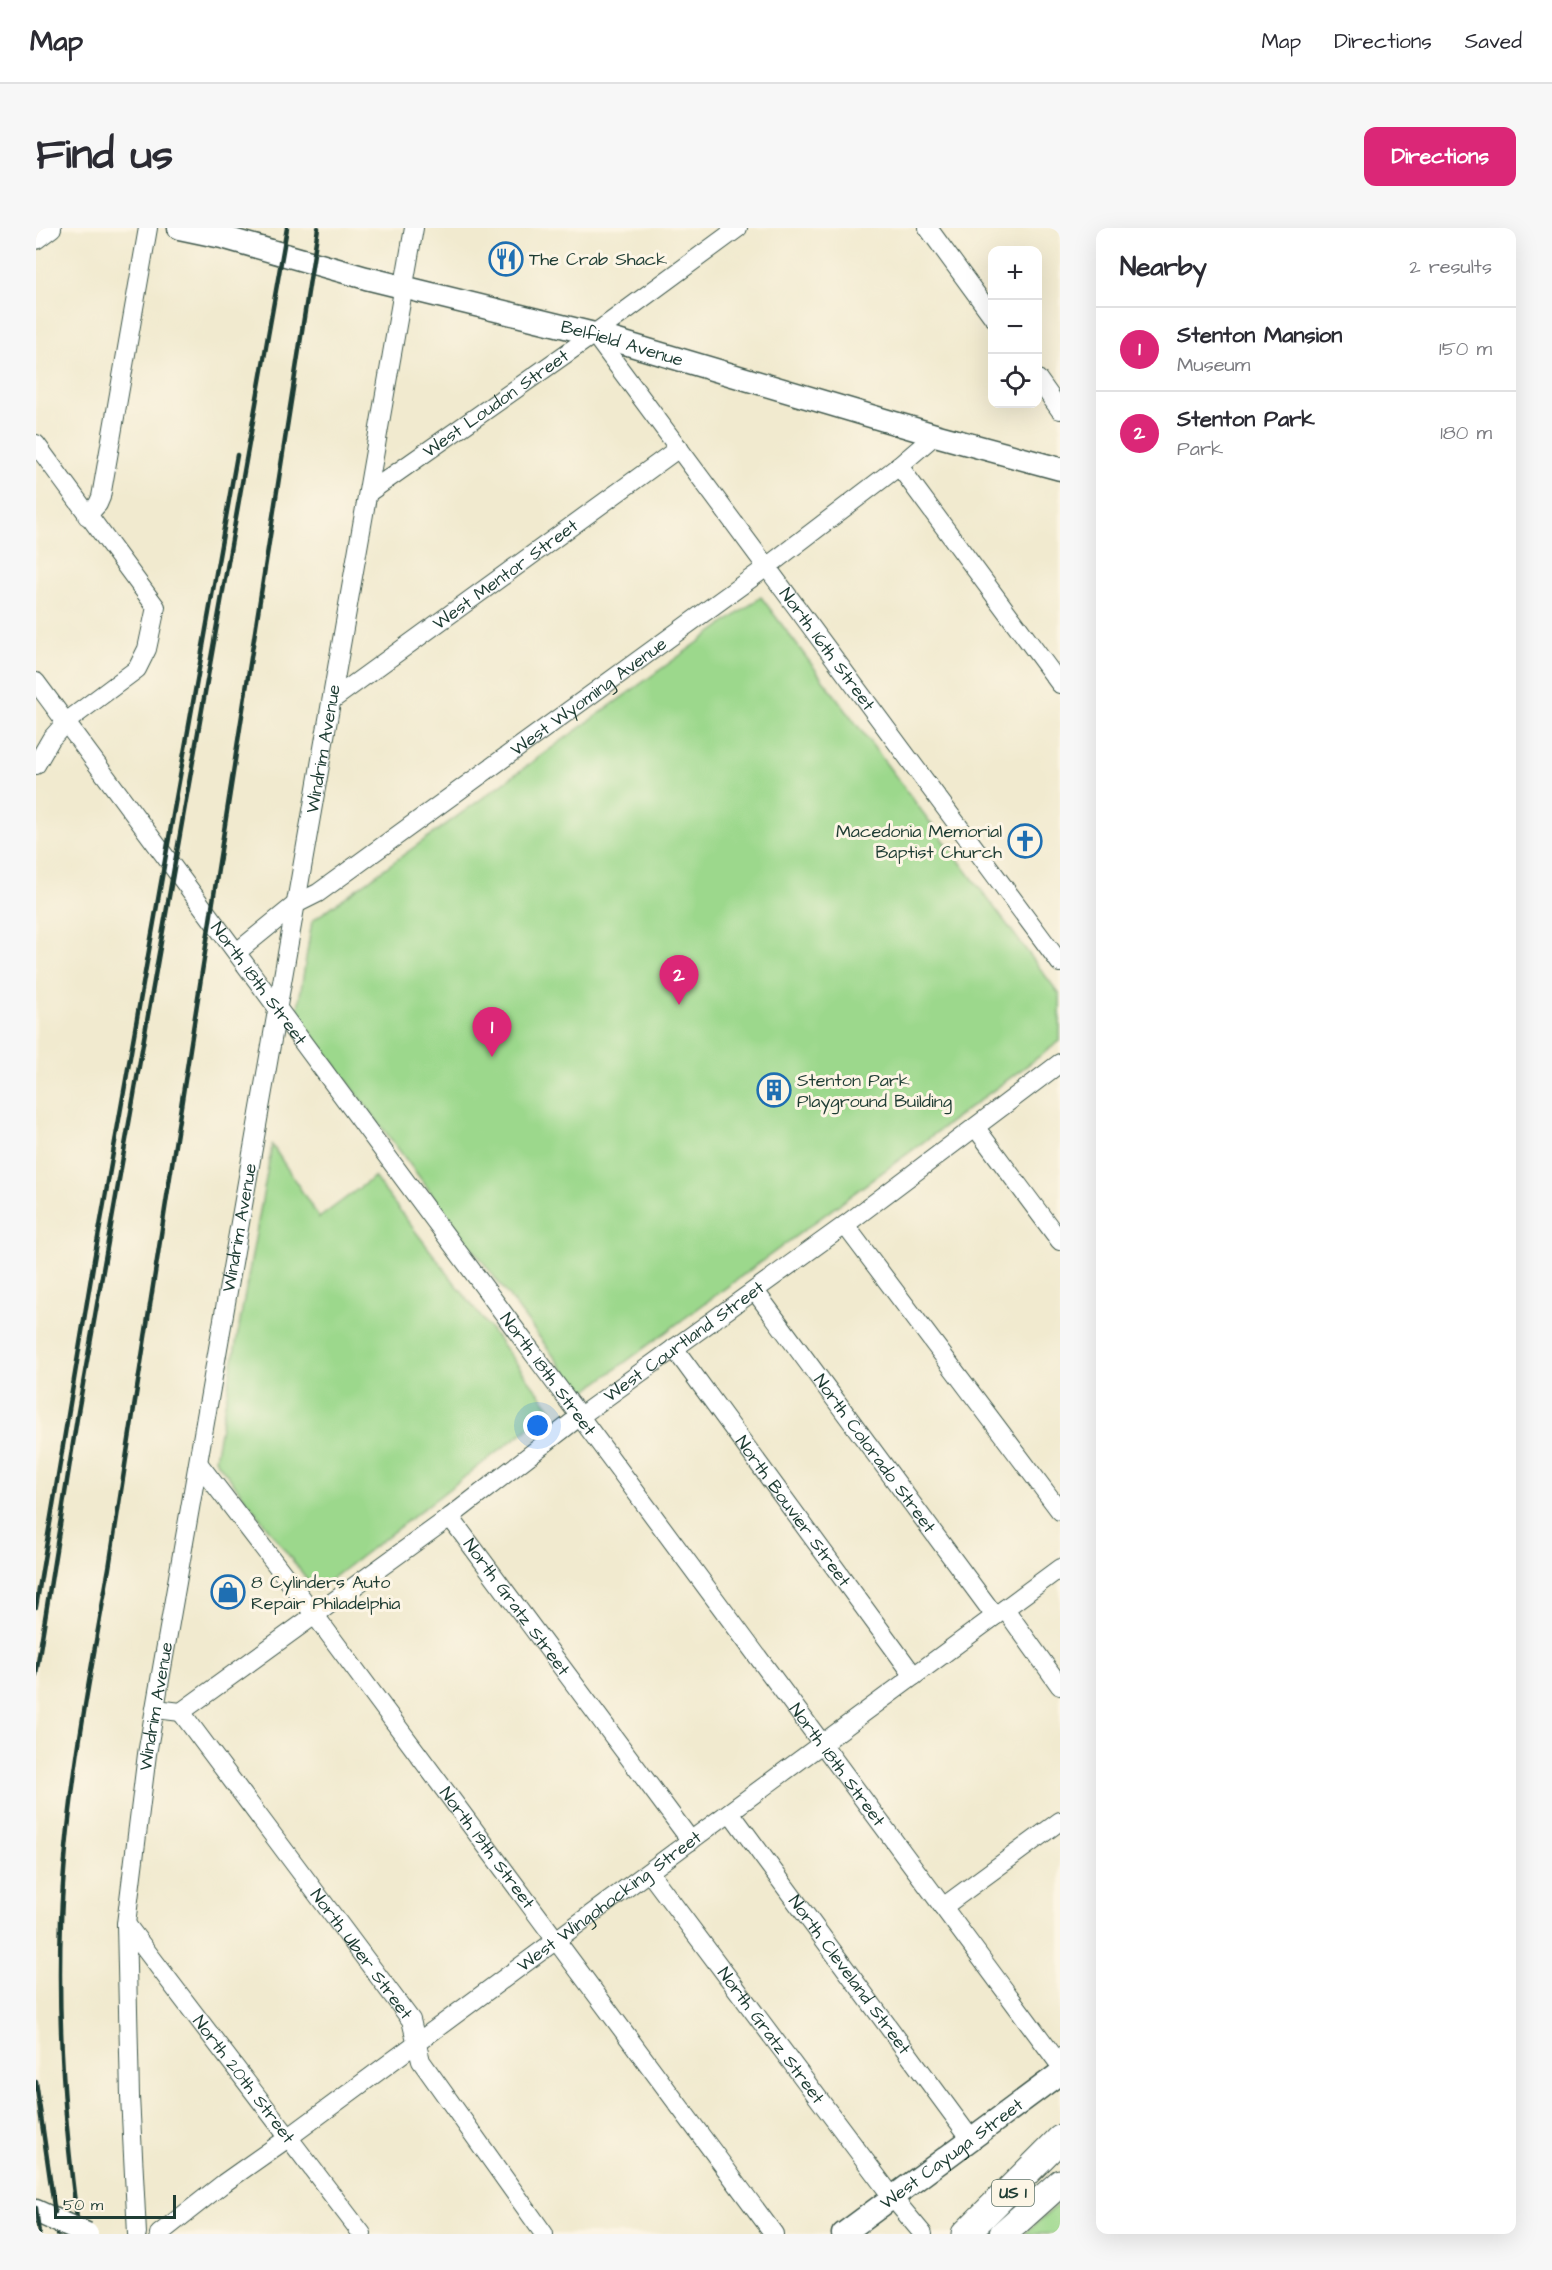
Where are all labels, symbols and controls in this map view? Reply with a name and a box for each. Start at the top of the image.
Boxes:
text: Map [30,22,83,61]
text: Map [1261,27,1301,56]
text: Directions [1334,27,1432,56]
text: Saved [1465,27,1522,56]
text: Find us [36,127,173,185]
button: Directions [1364,127,1516,186]
restaurant icon: The Crab Shack [488,241,524,277]
map controls [988,246,1042,408]
button: + [988,246,1042,300]
place label: The Crab Shack [529,247,667,272]
text: Nearby [1120,249,1207,285]
text: 2 results [1409,253,1492,281]
button: − [988,300,1042,354]
street label: Belfield Avenue [558,314,687,372]
text: Stenton Mansion [1177,320,1342,351]
text: 1 [1138,335,1141,363]
text: 150 m [1439,335,1492,363]
street label: West Loudon Street [418,343,574,463]
text: Museum [1177,351,1250,379]
button: locate [988,354,1042,408]
text: Stenton Park [1177,404,1315,435]
text: 2 [1134,419,1145,447]
text: 180 m [1440,419,1492,447]
text: Park [1177,435,1223,463]
street label: West Mentor Street [427,513,583,635]
street label: North 16th Street [773,582,882,716]
street label: West Wyoming Avenue [505,631,672,762]
street label: Windrim Avenue [299,682,346,815]
place label: Macedonia Memorial Baptist Church [836,819,1002,865]
church icon: Macedonia Memorial Baptist Church [1007,823,1043,859]
street label: North 18th Street [205,917,314,1051]
pin: 2 [660,956,698,1005]
pin: 1 [472,1008,512,1057]
place label: Stenton Park Playground Building [797,1068,952,1115]
building icon: Stenton Park Playground Building [756,1072,792,1108]
street label: Windrim Avenue [216,1161,263,1294]
street label: West Courtland Street [599,1274,770,1408]
street label: North 18th Street [494,1307,603,1441]
street label: North Colorado Street [808,1369,942,1539]
your location [523,1411,552,1440]
street label: North Bouvier Street [730,1430,857,1592]
street label: North Gratz Street [457,1533,577,1681]
place label: 8 Cylinders Auto Repair Philadelphia [251,1570,400,1616]
shop icon: 8 Cylinders Auto Repair Philadelphia [210,1574,246,1610]
street label: Windrim Avenue [133,1640,179,1772]
street label: North 18th Street [784,1698,892,1832]
street label: North 19th Street [434,1781,541,1914]
street label: West Wingohocking Street [512,1824,707,1977]
street label: North Uber Street [305,1883,419,2025]
street label: North Cleveland Street [783,1890,917,2060]
street label: North Gratz Street [712,1962,831,2110]
street label: North 20th Street [187,2010,302,2149]
street label: West Cayuga Street [875,2092,1029,2215]
road number: US 1 [992,2180,1034,2206]
scale bar [54,2192,176,2220]
text: 50 m [63,2194,103,2216]

